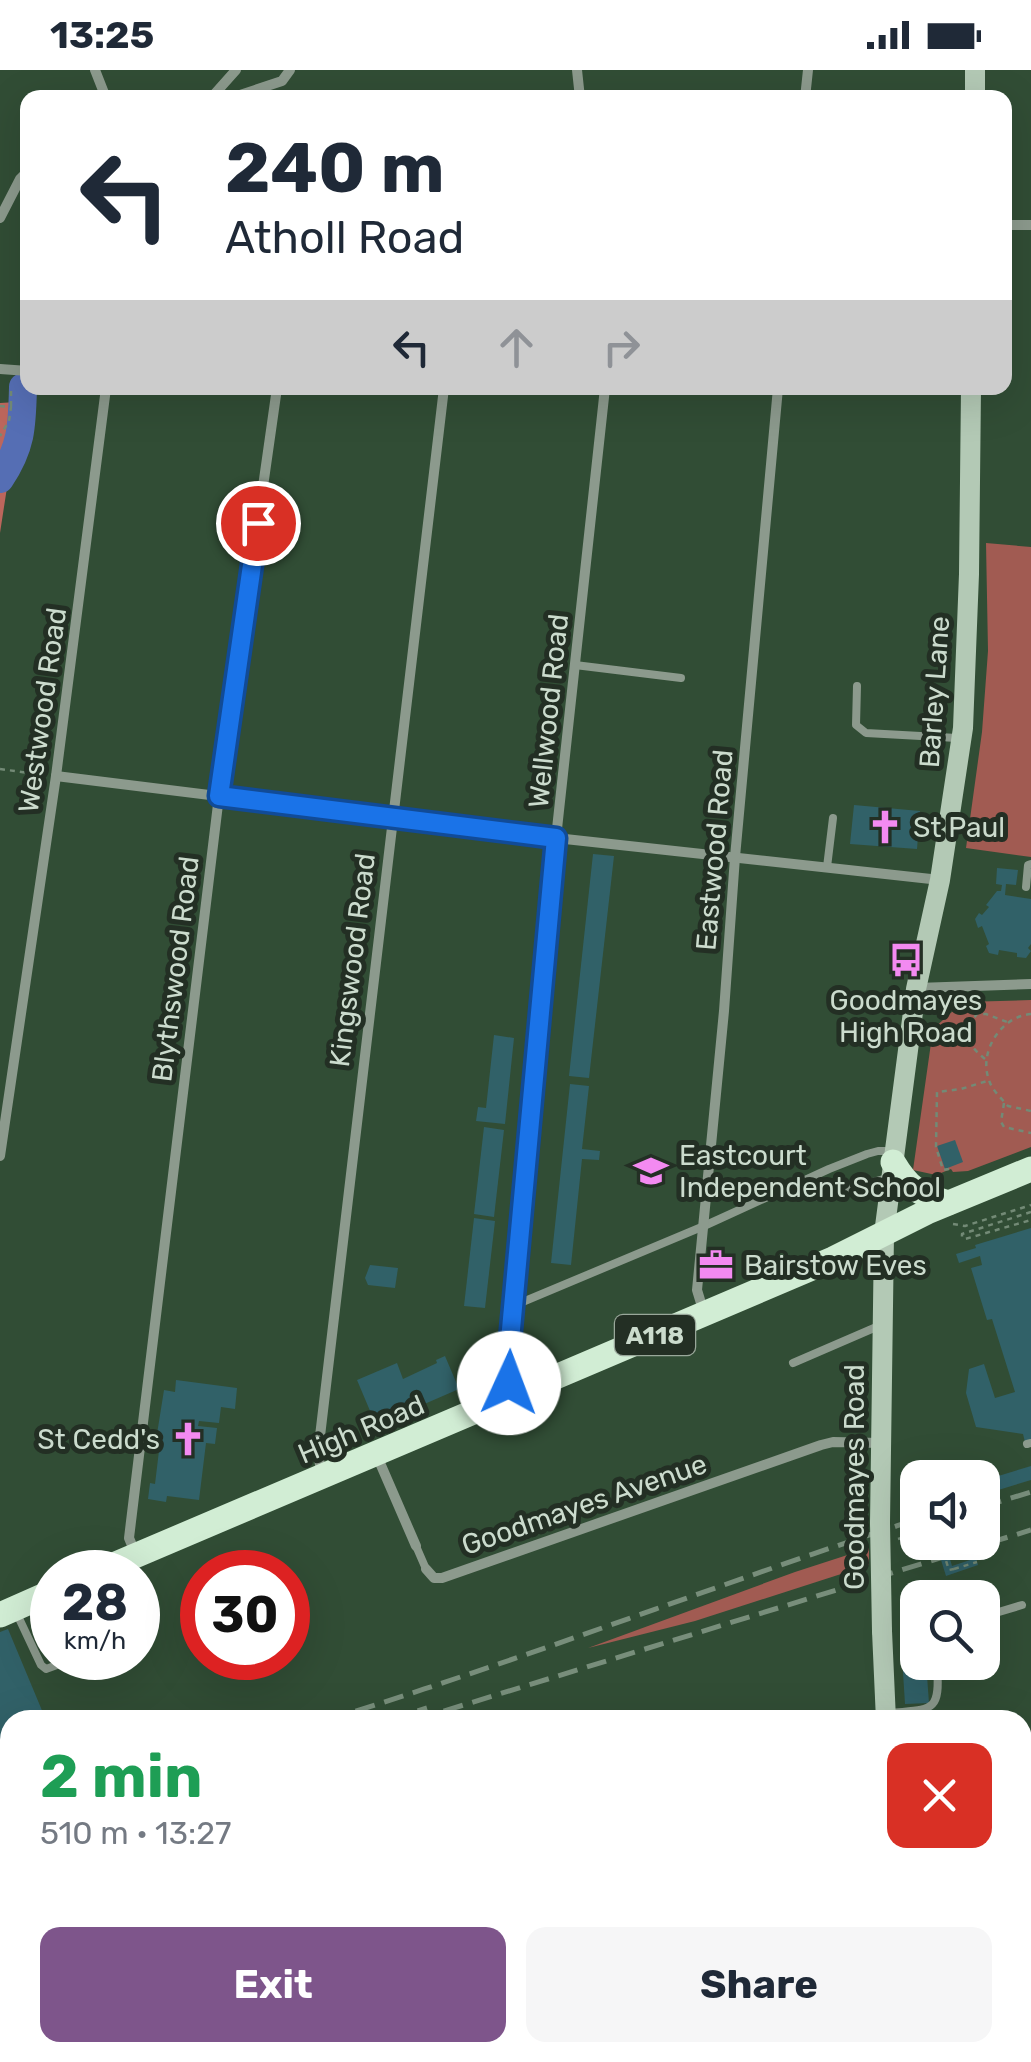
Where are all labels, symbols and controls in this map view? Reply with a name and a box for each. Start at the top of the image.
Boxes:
text: 13:25 [50,12,154,58]
text: 240 m [225,127,445,210]
icon: left [60,130,190,260]
text: Atholl Road [225,211,464,264]
icon: left [384,320,439,375]
icon: ahead [489,320,544,375]
icon: right [594,320,649,375]
pin [216,481,301,566]
icon: arrive [231,496,286,551]
street label: Westwood Road [12,605,73,815]
street label: Wellwood Road [522,612,575,810]
street label: Barley Lane [913,615,956,769]
street label: Eastwood Road [689,748,740,952]
church icon: St Paul [866,808,904,846]
place label: St Paul [913,811,1005,844]
street label: Kingswood Road [323,851,382,1069]
street label: Blythswood Road [145,854,206,1084]
bus stop icon: Goodmayes High Road [887,941,925,979]
place label: Goodmayes High Road [830,984,982,1049]
place label: Eastcourt Independent School [679,1139,941,1204]
school or university icon: Eastcourt Independent School [632,1152,670,1190]
office icon: Bairstow Eves [697,1246,735,1284]
place label: Bairstow Eves [744,1249,927,1282]
road number: A118 [615,1315,695,1355]
position arrow [457,1331,561,1435]
street label: Goodmayes Road [838,1364,871,1590]
street label: High Road [293,1388,429,1471]
church icon: St Cedd's [169,1420,207,1458]
place label: St Cedd's [37,1423,160,1456]
street label: Goodmayes Avenue [457,1447,711,1562]
map controls [900,1460,1000,1680]
button: sound [900,1460,1000,1560]
speed limit sign: 30 [180,1550,310,1680]
text: 28 [62,1573,128,1633]
button: search [900,1580,1000,1680]
text: km/h [64,1626,126,1655]
text: 2 min [40,1741,202,1812]
button: close [887,1743,992,1848]
text: 510 m · 13:27 [40,1814,231,1852]
button: Exit [40,1927,506,2042]
button: Share [526,1927,992,2042]

